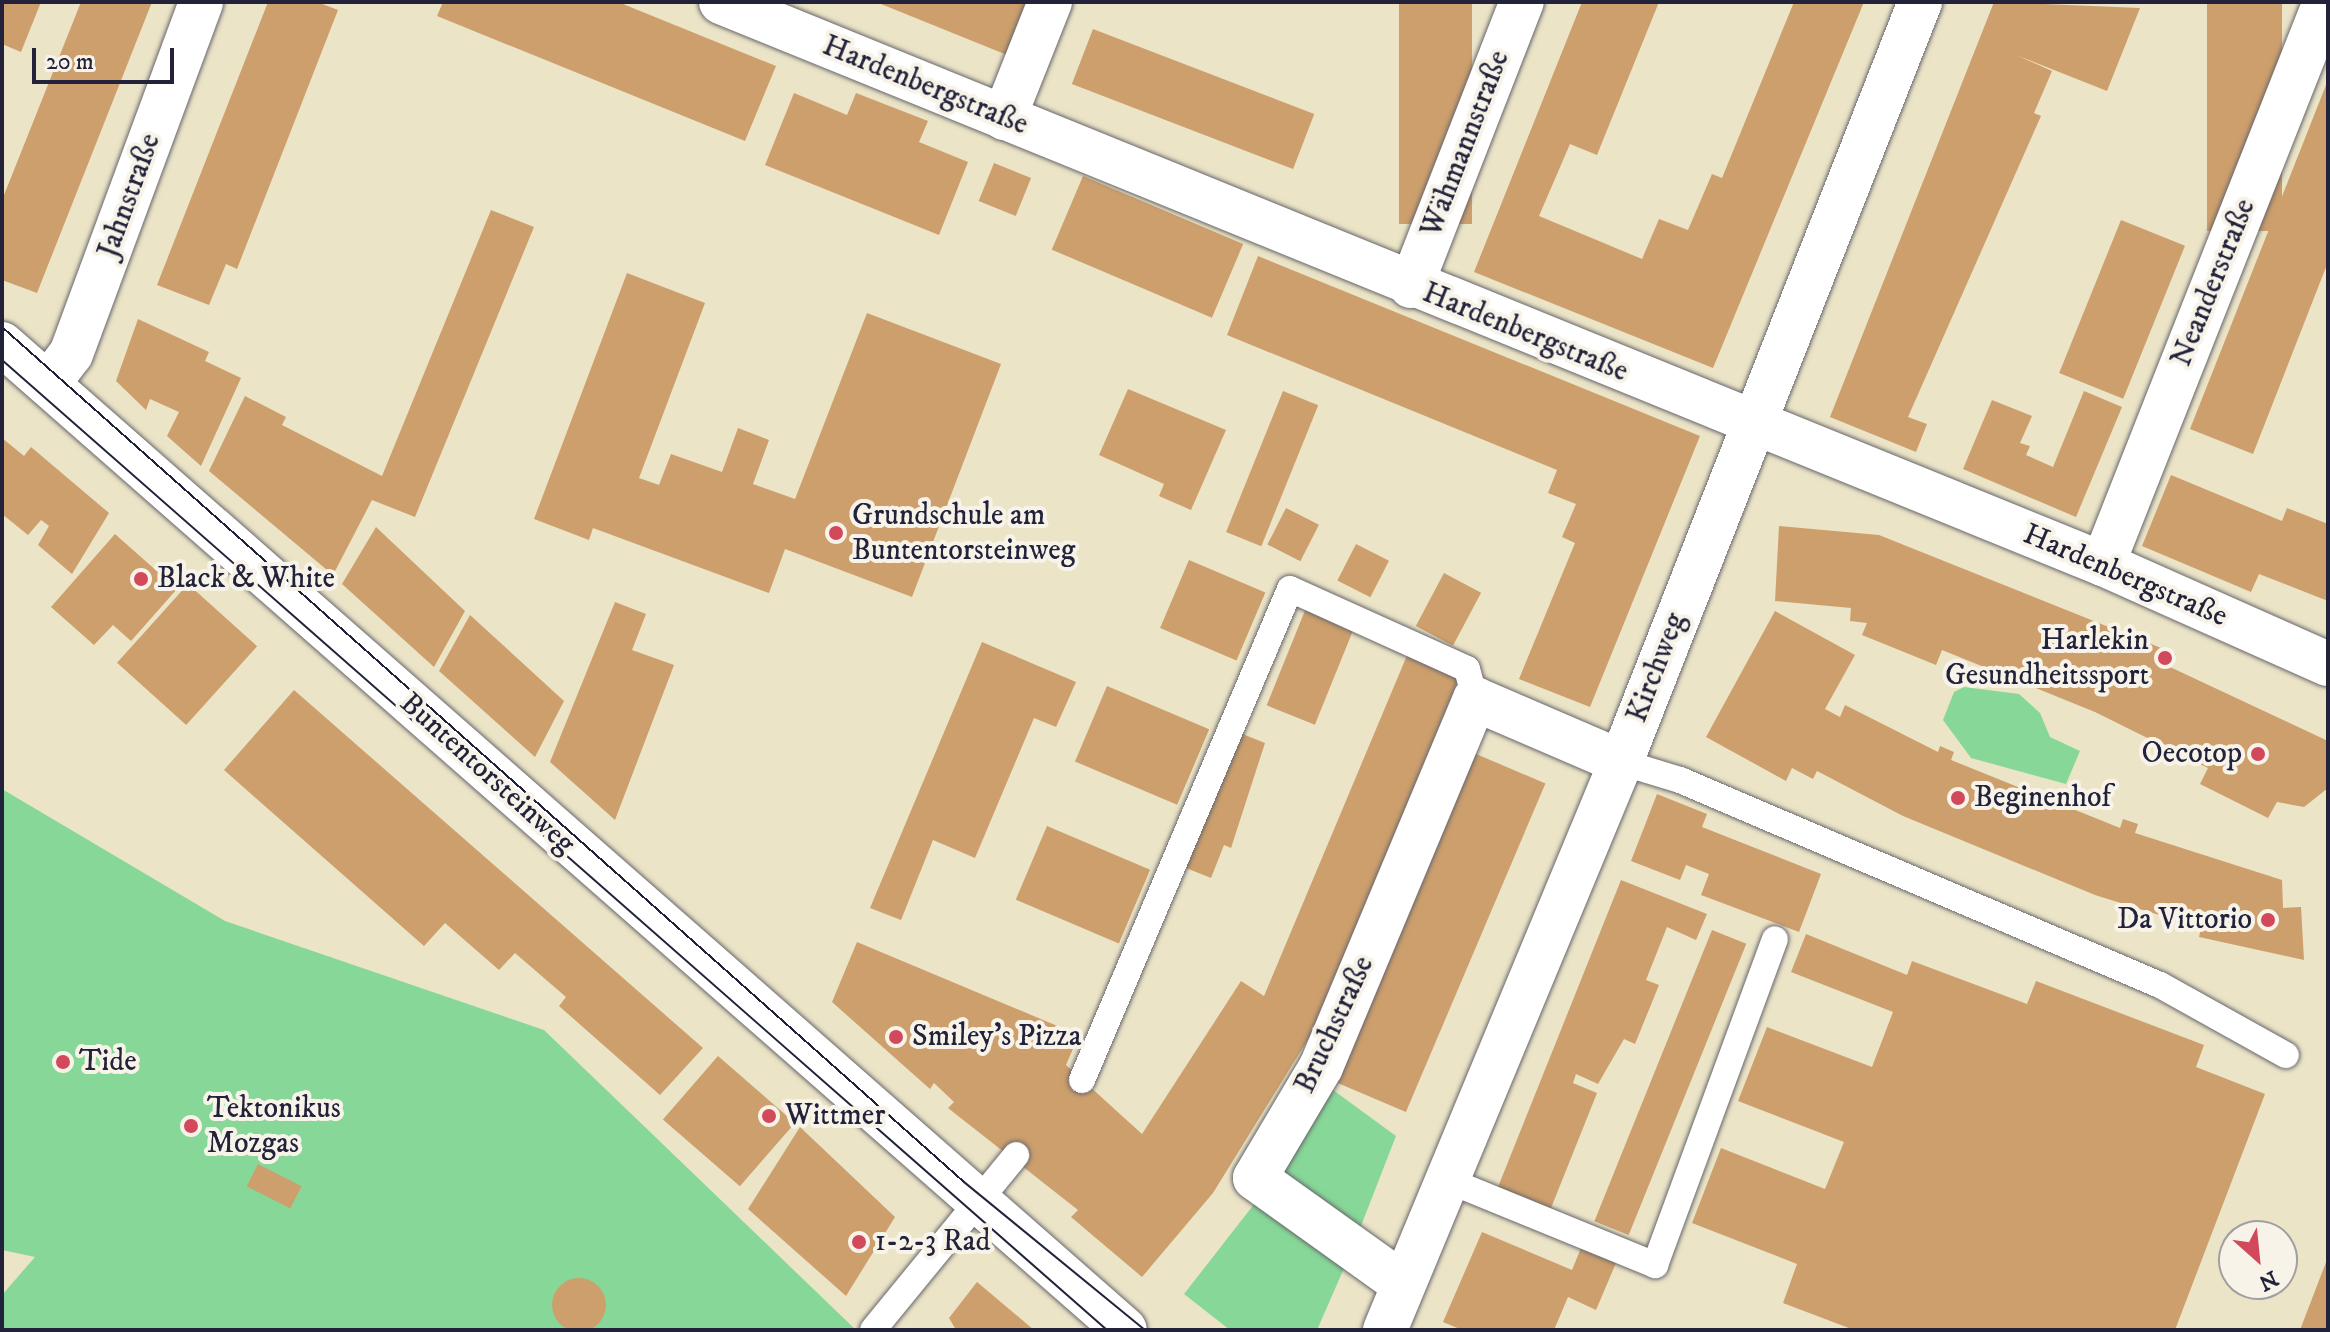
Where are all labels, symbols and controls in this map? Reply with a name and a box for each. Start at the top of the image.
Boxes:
street label: Hardenbergstraße [817,28,1033,144]
scale bar [36,32,178,82]
street label: Wähmannstraße [1414,46,1518,242]
text: 20 m [46,47,94,77]
street label: Jahnstraße [91,129,169,263]
street label: Neanderstraße [2164,194,2264,372]
street label: Hardenbergstraße [1417,275,1633,391]
place label: Grundschule am Buntentorsteinweg [852,498,1075,568]
street label: Hardenbergstraße [2017,517,2233,635]
marker: Grundschule am Buntentorsteinweg [827,524,845,542]
place label: Black & White [157,561,335,597]
marker: Black & White [132,570,150,588]
street label: Kirchweg [1620,608,1694,728]
place label: Harlekin Gesundheitssport [1945,623,2149,694]
marker: Harlekin Gesundheitssport [2156,649,2174,667]
street label: Buntentorsteinweg [392,686,582,862]
place label: Oecotop [2142,736,2242,772]
marker: Oecotop [2249,745,2267,763]
place label: Beginenhof [1974,780,2111,816]
marker: Beginenhof [1949,789,1967,807]
place label: Da Vittorio [2117,902,2252,938]
marker: Da Vittorio [2259,911,2277,929]
street label: Bruchstraße [1288,951,1382,1099]
place label: Smiley's Pizza [912,1019,1082,1055]
marker: Smiley's Pizza [887,1028,905,1046]
place label: Tide [79,1044,137,1080]
marker: Tide [54,1053,72,1071]
place label: Tektonikus Mozgas [207,1091,341,1162]
place label: Wittmer [785,1098,885,1134]
marker: Wittmer [760,1107,778,1125]
marker: Tektonikus Mozgas [182,1117,200,1135]
north arrow [2218,1220,2298,1300]
place label: 1-2-3 Rad [875,1224,990,1260]
marker: 1-2-3 Rad [850,1233,868,1251]
text: N [2254,1264,2282,1296]

